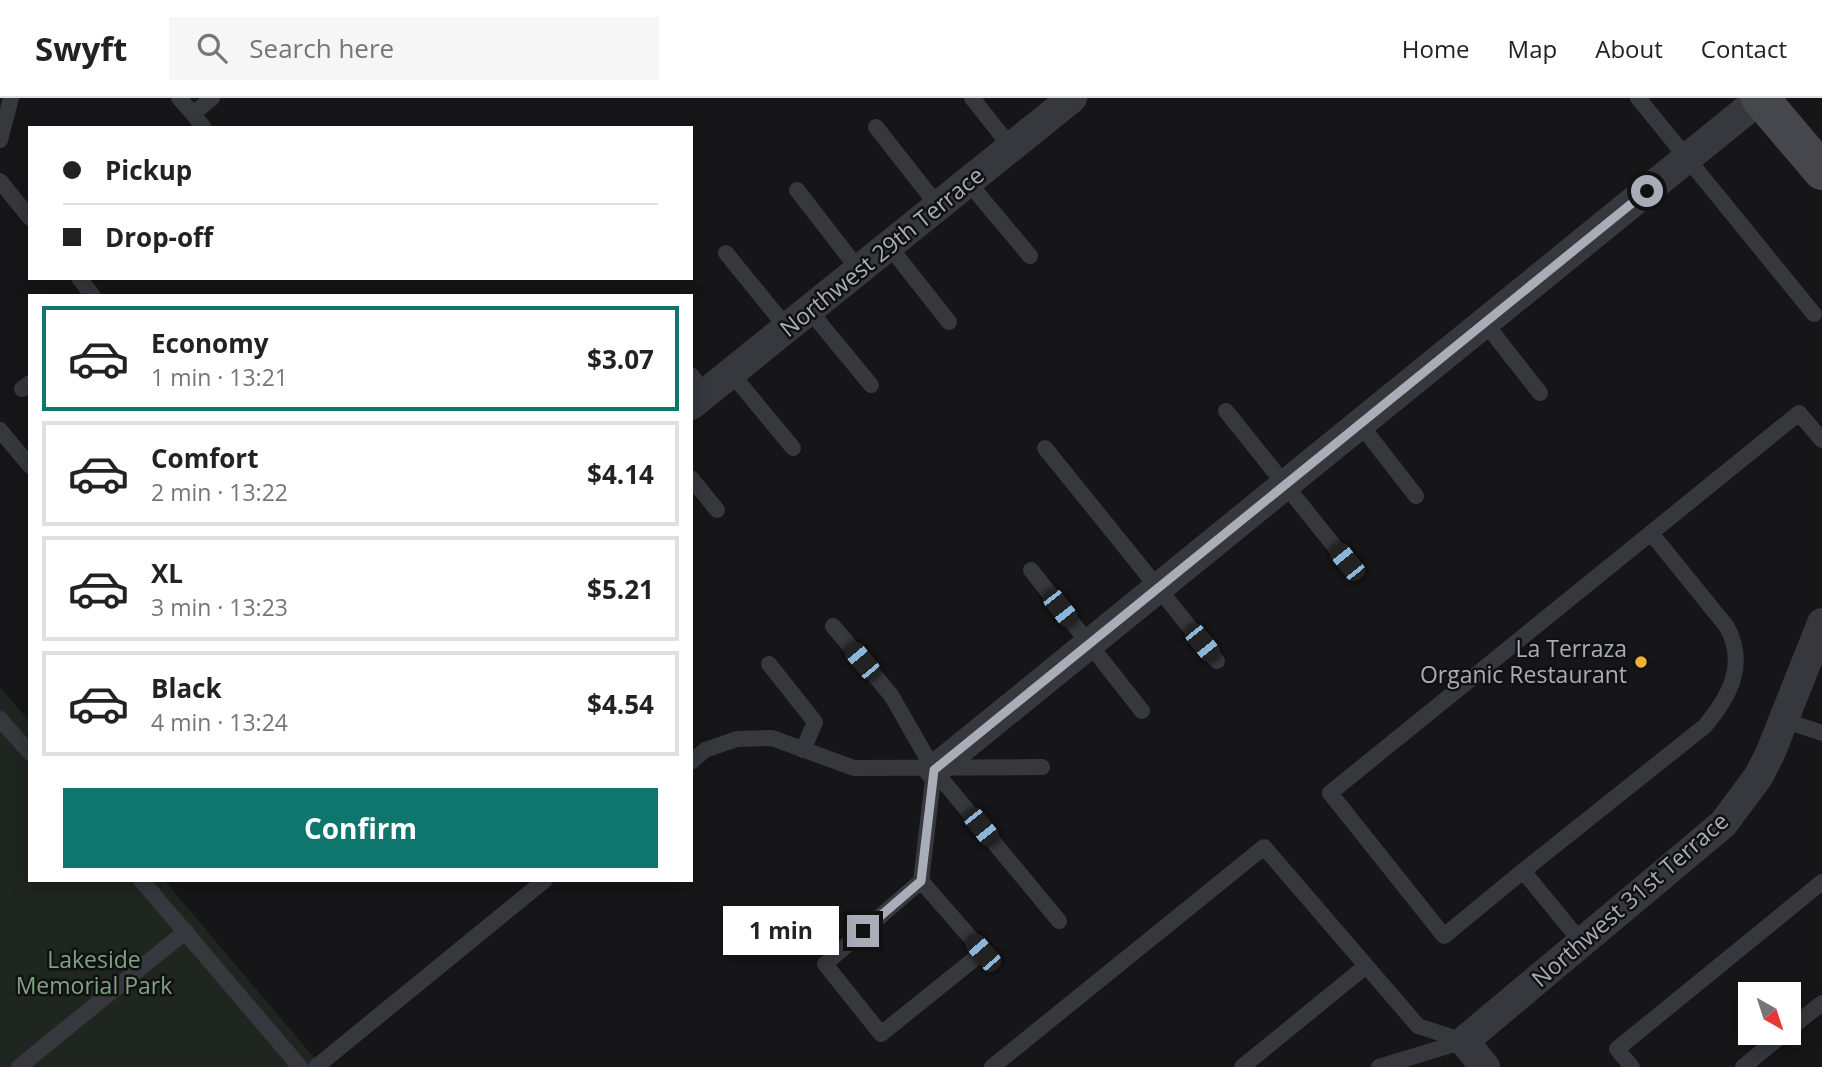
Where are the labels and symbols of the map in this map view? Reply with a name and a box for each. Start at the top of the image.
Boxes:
street label: Northwest 29th Terrace [772,159,990,344]
route start [1631,175,1663,207]
car [1326,539,1369,585]
car [1039,585,1082,631]
car [1181,620,1224,666]
place label: La Terraza Organic Restaurant [1420,632,1627,690]
car [841,638,884,684]
marker: La Terraza Organic Restaurant [1633,654,1649,670]
car [960,804,1003,850]
street label: Northwest 31st Terrace [1524,805,1735,994]
callout: 1 min [723,906,838,956]
route end [847,915,879,947]
car [962,930,1005,976]
park label: Lakeside Memorial Park [16,943,172,1001]
north arrow [1738,982,1801,1045]

